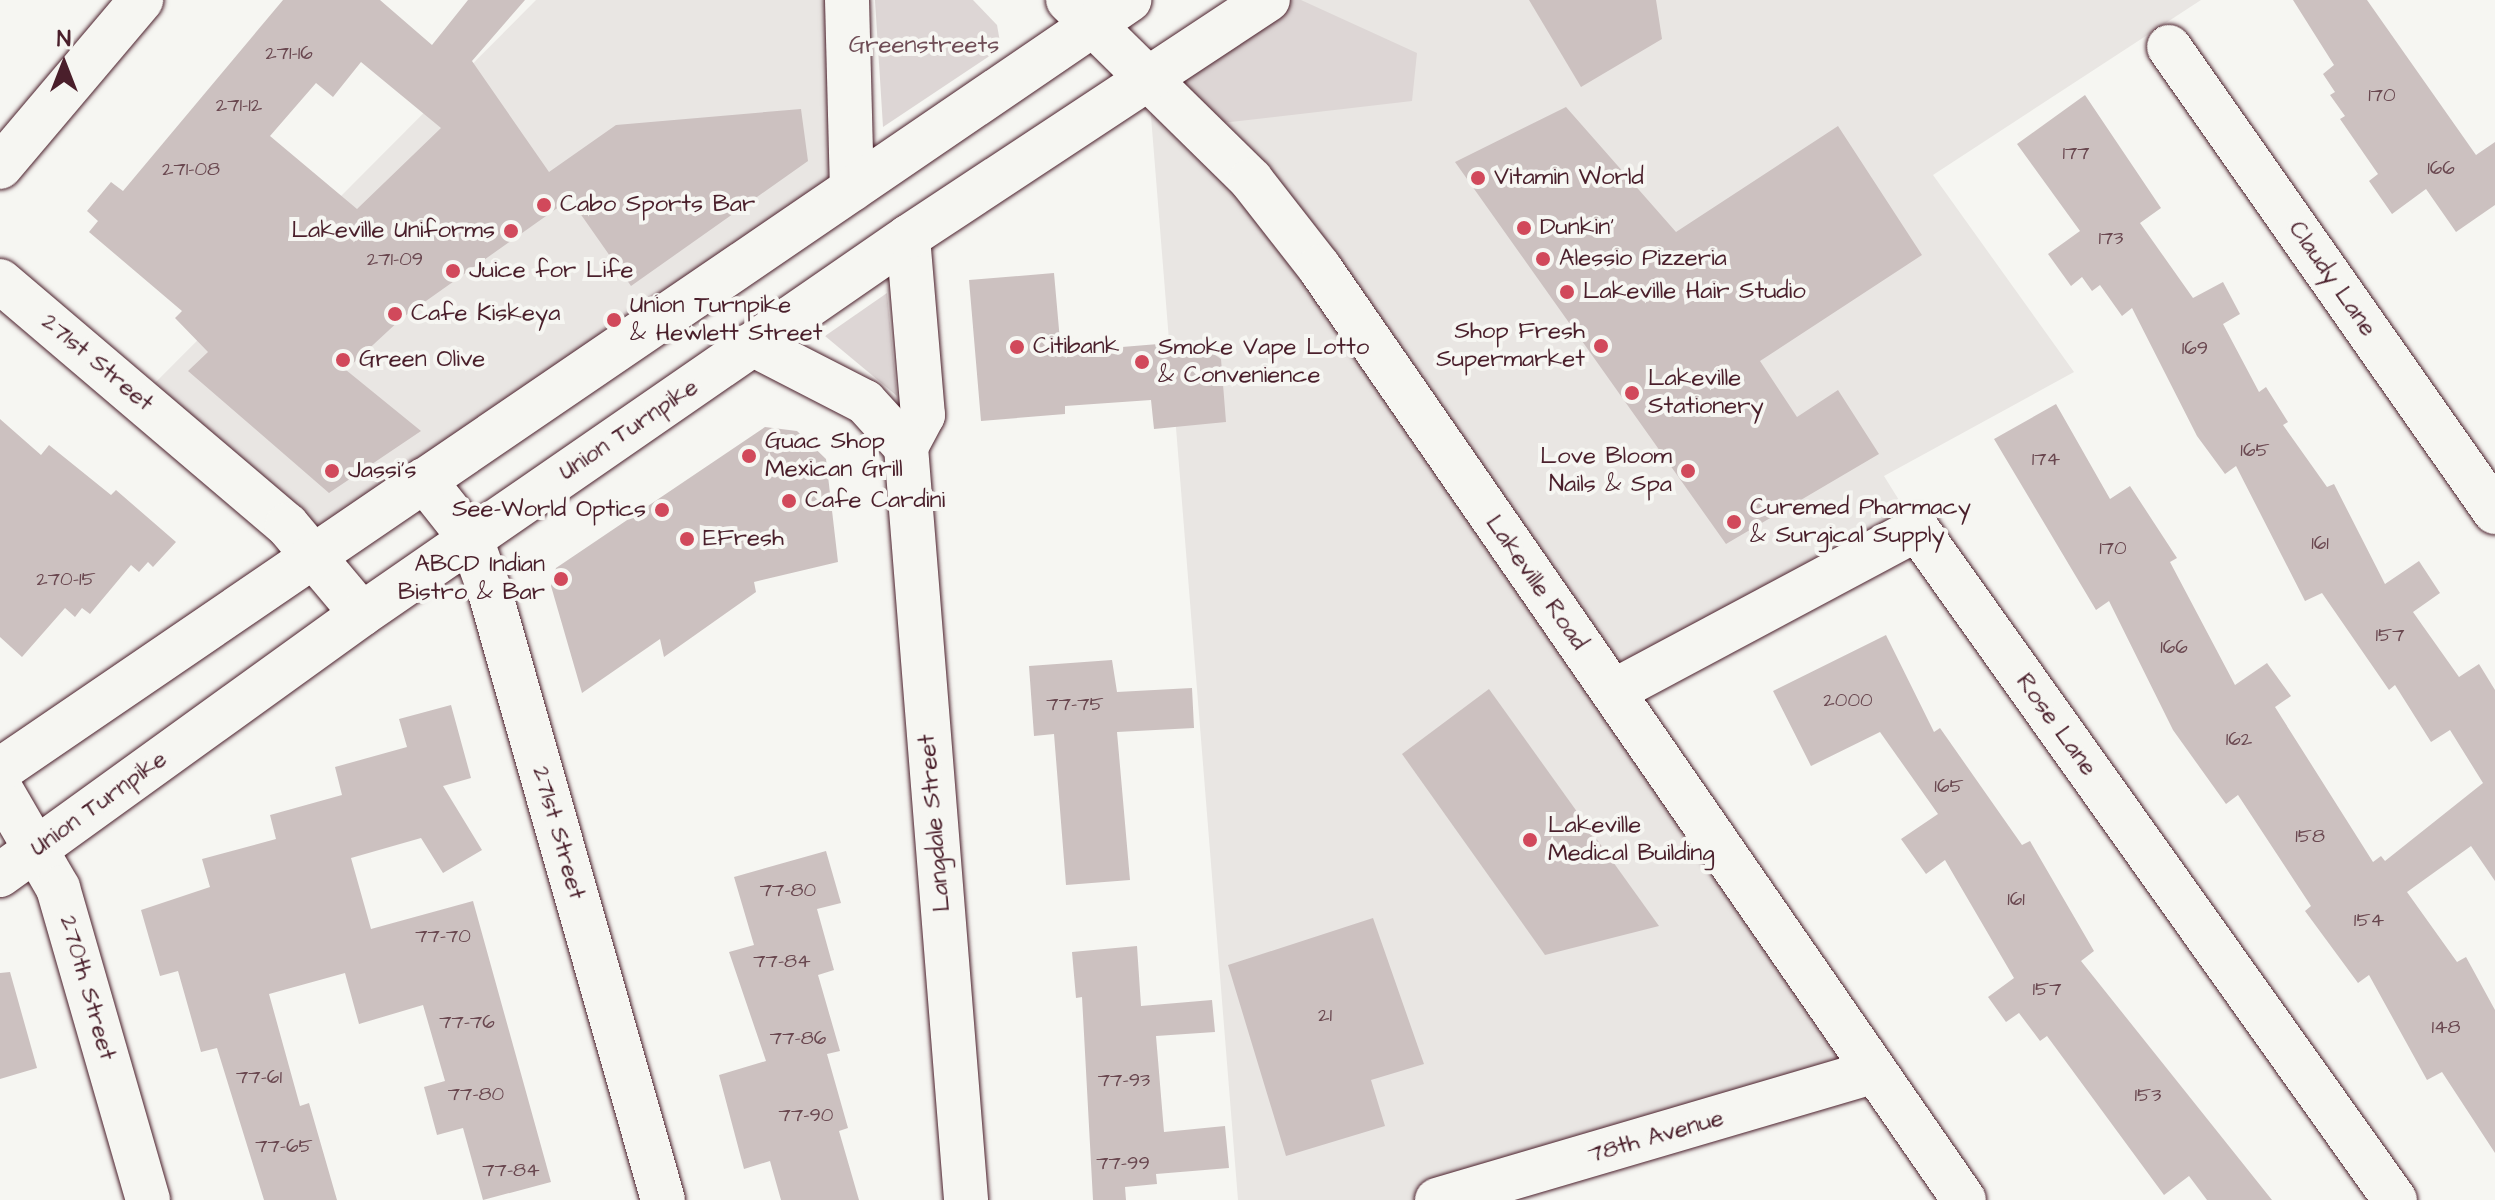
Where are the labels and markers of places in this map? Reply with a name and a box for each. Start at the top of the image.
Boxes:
place label: Vitamin World [1494,164,1644,192]
marker: Vitamin World [1469,169,1487,187]
place label: Cabo Sports Bar [560,191,755,219]
marker: Cabo Sports Bar [535,196,553,214]
place label: Dunkin' [1540,214,1614,242]
place label: Lakeville Uniforms [291,217,495,245]
marker: Dunkin' [1515,219,1533,237]
marker: Lakeville Uniforms [502,222,520,240]
place label: Alessio Pizzeria [1559,245,1727,273]
marker: Alessio Pizzeria [1534,250,1552,268]
place label: Juice for Life [469,257,633,285]
marker: Juice for Life [444,262,462,280]
place label: Lakeville Hair Studio [1583,278,1806,306]
marker: Lakeville Hair Studio [1558,283,1576,301]
place label: Union Turnpike & Hewlett Street [630,292,822,348]
place label: Cafe Kiskeya [411,300,560,328]
marker: Cafe Kiskeya [386,305,404,323]
marker: Union Turnpike & Hewlett Street [605,311,623,329]
place label: Shop Fresh Supermarket [1436,318,1585,374]
place label: Citibank [1033,333,1119,361]
place label: Smoke Vape Lotto & Convenience [1158,334,1369,390]
marker: Shop Fresh Supermarket [1592,337,1610,355]
marker: Citibank [1008,338,1026,356]
place label: Green Olive [359,346,485,374]
marker: Green Olive [334,351,352,369]
marker: Smoke Vape Lotto & Convenience [1133,353,1151,371]
place label: Lakeville Stationery [1648,365,1764,421]
marker: Lakeville Stationery [1623,384,1641,402]
place label: Guac Shop Mexican Grill [765,428,903,484]
place label: Love Bloom Nails & Spa [1540,443,1672,499]
marker: Guac Shop Mexican Grill [740,447,758,465]
place label: Jassi's [348,457,417,485]
marker: Jassi's [323,462,341,480]
marker: Love Bloom Nails & Spa [1679,462,1697,480]
place label: Cafe Cardini [805,487,945,515]
marker: Cafe Cardini [780,492,798,510]
place label: Curemed Pharmacy & Surgical Supply [1750,494,1971,550]
place label: See-World Optics [452,496,646,524]
marker: See-World Optics [653,501,671,519]
marker: Curemed Pharmacy & Surgical Supply [1725,513,1743,531]
place label: EFresh [703,525,784,553]
marker: EFresh [678,530,696,548]
place label: ABCD Indian Bistro & Bar [398,551,545,607]
marker: ABCD Indian Bistro & Bar [552,570,570,588]
place label: Lakeville Medical Building [1548,812,1715,868]
marker: Lakeville Medical Building [1519,829,1541,851]

